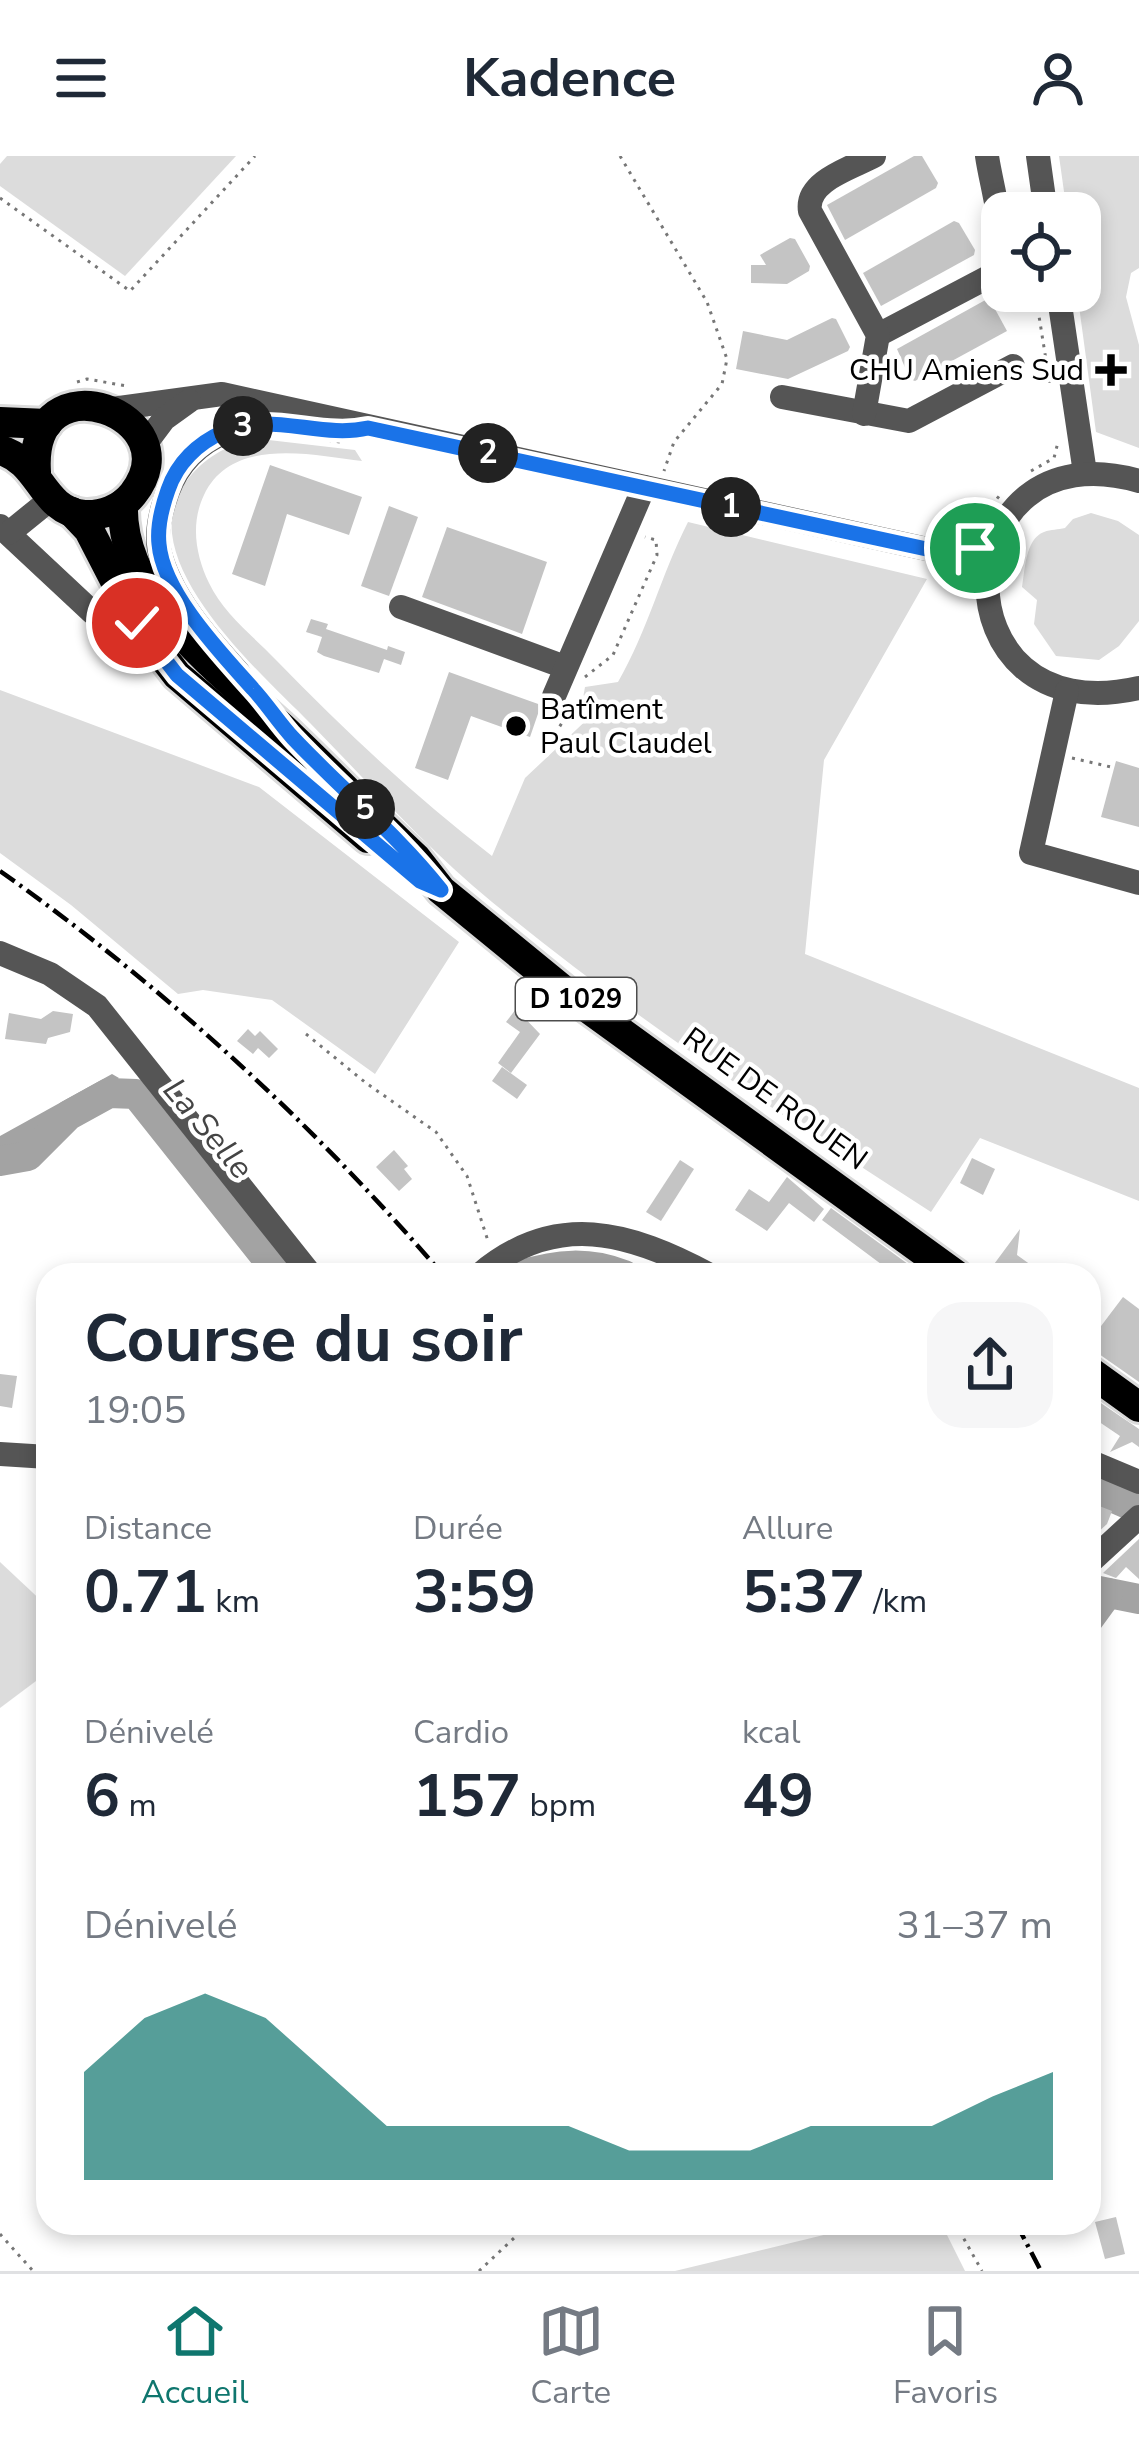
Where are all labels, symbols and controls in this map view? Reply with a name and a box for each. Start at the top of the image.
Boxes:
text: Kadence [463,41,676,115]
icon: menu [48,45,114,111]
icon: person [1025,45,1091,111]
map controls [981,192,1101,312]
button: locate [981,192,1101,312]
place label: CHU Amiens Sud [849,350,1084,391]
marker: CHU Amiens Sud [1095,354,1127,386]
pin: 3 [213,396,273,456]
text: 3 [233,403,253,448]
pin: 2 [458,423,518,483]
text: 2 [478,430,498,475]
pin: 1 [701,477,761,537]
text: 1 [721,484,741,529]
pin [924,497,1026,599]
icon: arrive [942,515,1008,581]
pin [86,572,188,674]
icon: check [104,590,170,656]
place label: Batîment Paul Claudel [540,689,712,764]
marker: Batîment Paul Claudel [503,713,529,739]
pin: 5 [335,779,395,839]
text: 5 [355,786,375,831]
road number: D 1029 [516,978,636,1020]
street label: RUE DE ROUEN [674,1018,876,1180]
water label: La Selle [153,1069,263,1189]
text: Course du soir [84,1294,523,1384]
button: share [927,1302,1053,1428]
text: 19:05 [84,1384,187,1437]
text: Distance [84,1506,212,1551]
text: Durée [413,1506,503,1551]
text: Allure [742,1506,833,1551]
text: 0.71 [84,1551,207,1633]
text: 3:59 [413,1551,536,1633]
text: 5:37 [742,1551,865,1633]
text: km [207,1579,260,1624]
text: /km [865,1579,927,1624]
text: Dénivelé [84,1710,214,1755]
text: Cardio [413,1710,509,1755]
text: kcal [742,1710,801,1755]
text: 6 [84,1755,120,1837]
text: 157 [413,1755,521,1837]
text: 49 [742,1755,814,1837]
text: m [120,1783,157,1828]
text: bpm [521,1783,596,1828]
text: Dénivelé [84,1899,238,1952]
text: 31–37 m [896,1899,1053,1952]
tab: Accueil [141,2298,249,2415]
tab: Carte [530,2298,611,2415]
tab: Favoris [893,2298,998,2415]

